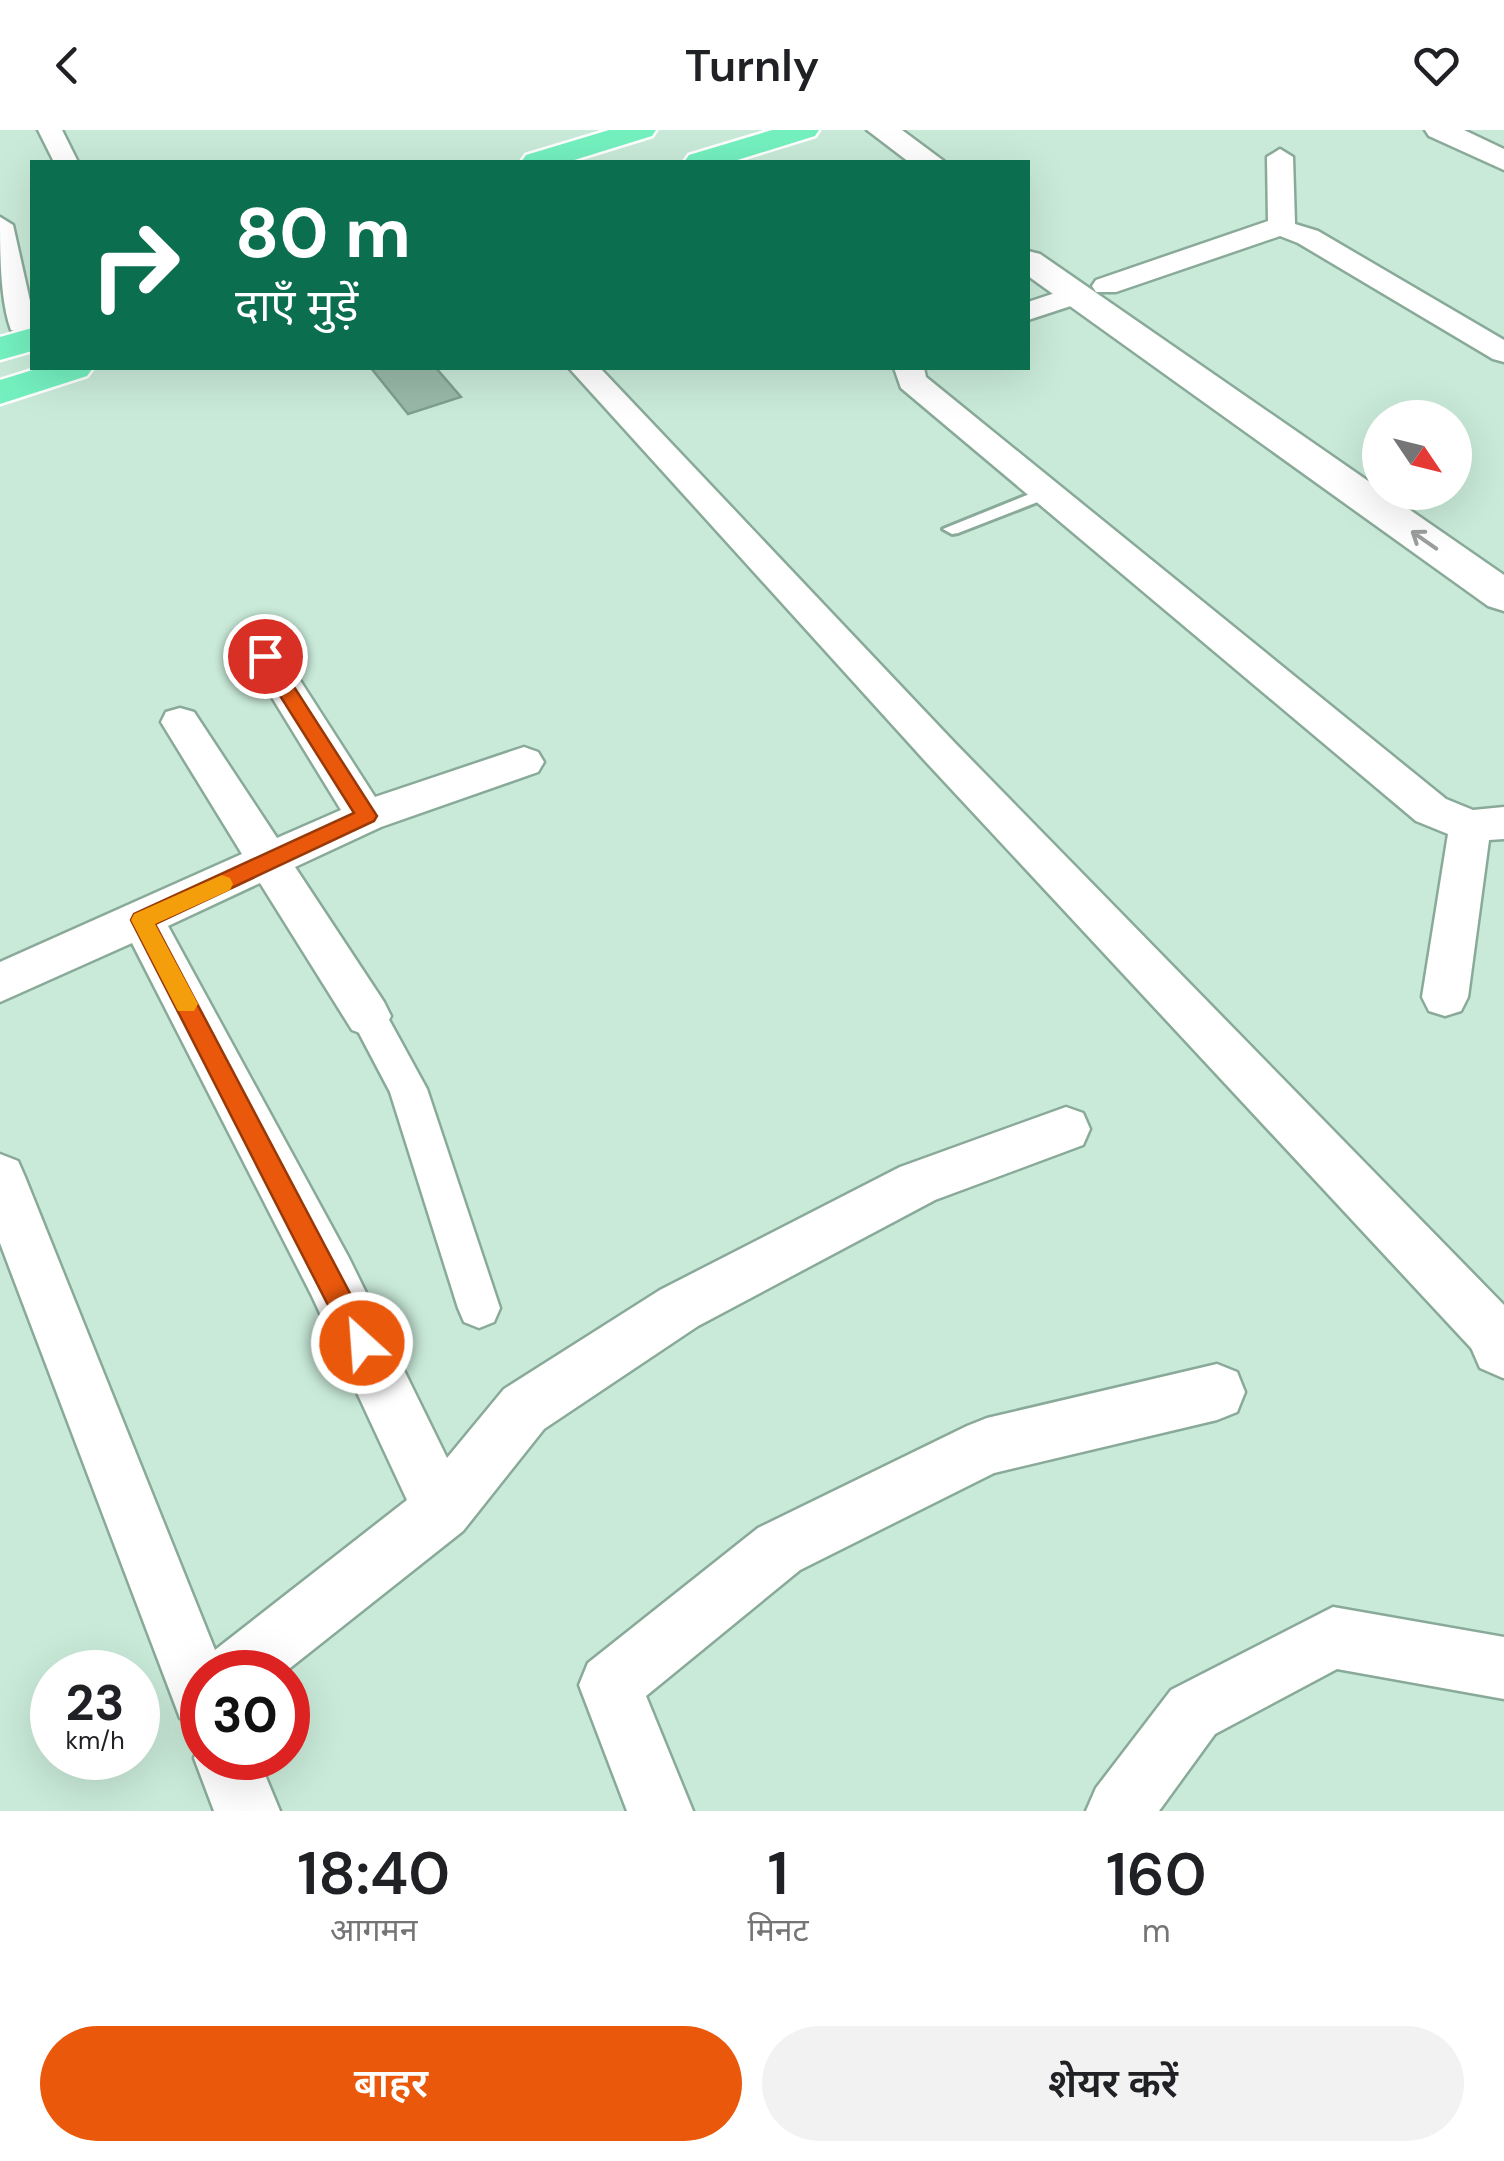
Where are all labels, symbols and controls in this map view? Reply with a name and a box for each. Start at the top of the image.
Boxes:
text: Turnly [685,36,819,95]
icon: back [40,38,95,93]
icon: heart [1409,38,1464,93]
text: 80 m [235,188,411,279]
icon: right [70,200,200,330]
text: दाएँ मुड़ें [235,276,358,335]
north arrow [1362,400,1472,510]
map controls [1362,400,1472,510]
one-way arrow [1411,530,1439,551]
pin [223,614,308,699]
icon: arrive [238,629,293,684]
position arrow [310,1291,414,1395]
speed limit sign: 30 [180,1650,310,1780]
text: 23 [66,1670,125,1736]
text: km/h [65,1724,125,1757]
text: 18:40 [297,1834,450,1913]
text: 1 [768,1834,788,1913]
text: 160 [1106,1835,1207,1914]
text: आगमन [330,1909,418,1951]
text: मिनट [747,1909,809,1951]
text: m [1142,1910,1171,1952]
button: बाहर [40,2026,742,2141]
button: शेयर करें [762,2026,1464,2141]

